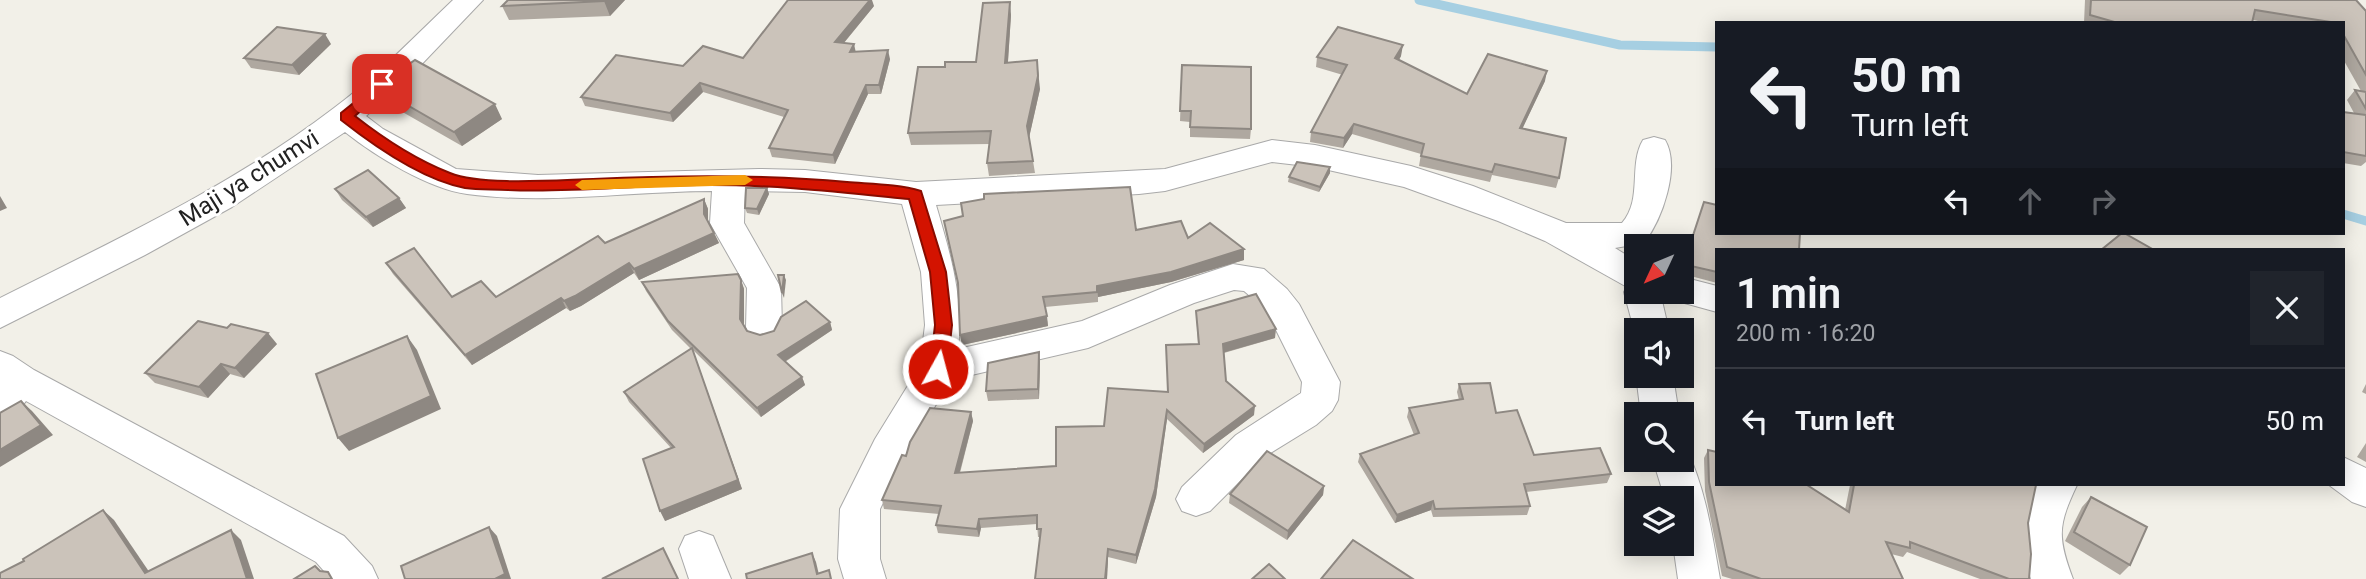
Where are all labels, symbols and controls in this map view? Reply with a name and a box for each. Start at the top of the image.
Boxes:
text: 50 m [1851,47,1962,104]
icon: left [1736,49,1827,140]
pin [352,54,412,114]
icon: arrive [363,65,401,103]
text: Turn left [1851,106,1969,144]
street label: Maji ya chumvi [174,124,324,232]
icon: left [1938,182,1976,220]
icon: ahead [2011,182,2049,220]
icon: right [2084,182,2122,220]
north arrow [1624,234,1694,304]
map controls [1624,234,1694,556]
text: 1 min [1736,269,1841,318]
button: close [2250,271,2324,345]
button: sound [1624,318,1694,388]
text: 200 m · 16:20 [1736,320,1875,347]
position arrow [901,332,975,406]
button: search [1624,402,1694,472]
icon: left [1736,402,1774,440]
text: Turn left [1795,406,1894,436]
text: 50 m [2266,406,2324,436]
button: layers [1624,486,1694,556]

